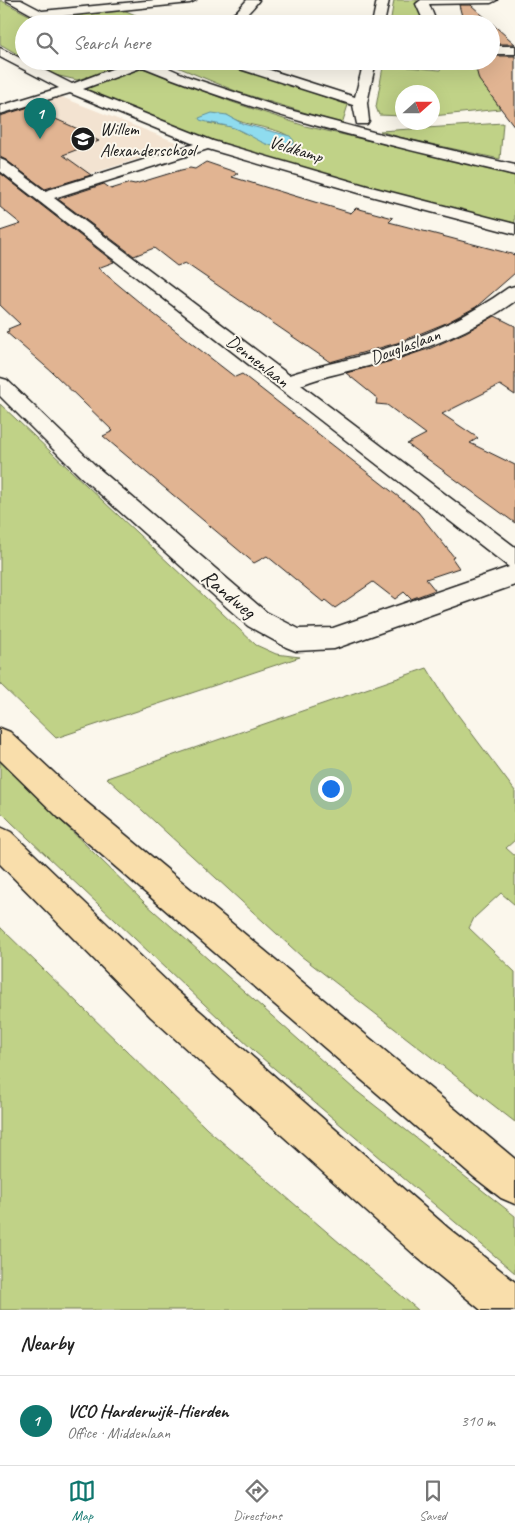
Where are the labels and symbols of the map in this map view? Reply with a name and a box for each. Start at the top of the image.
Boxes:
north arrow [395,85,440,130]
pin: 1 [24,98,56,139]
place label: Willem Alexanderschool [100,118,198,161]
school or university icon: Willem Alexanderschool [70,126,96,152]
street label: Veldkamp [266,130,327,168]
street label: Douglaslaan [367,323,444,369]
street label: Dennenlaan [222,330,294,393]
street label: Randweg [196,564,263,625]
your location [318,776,344,802]

